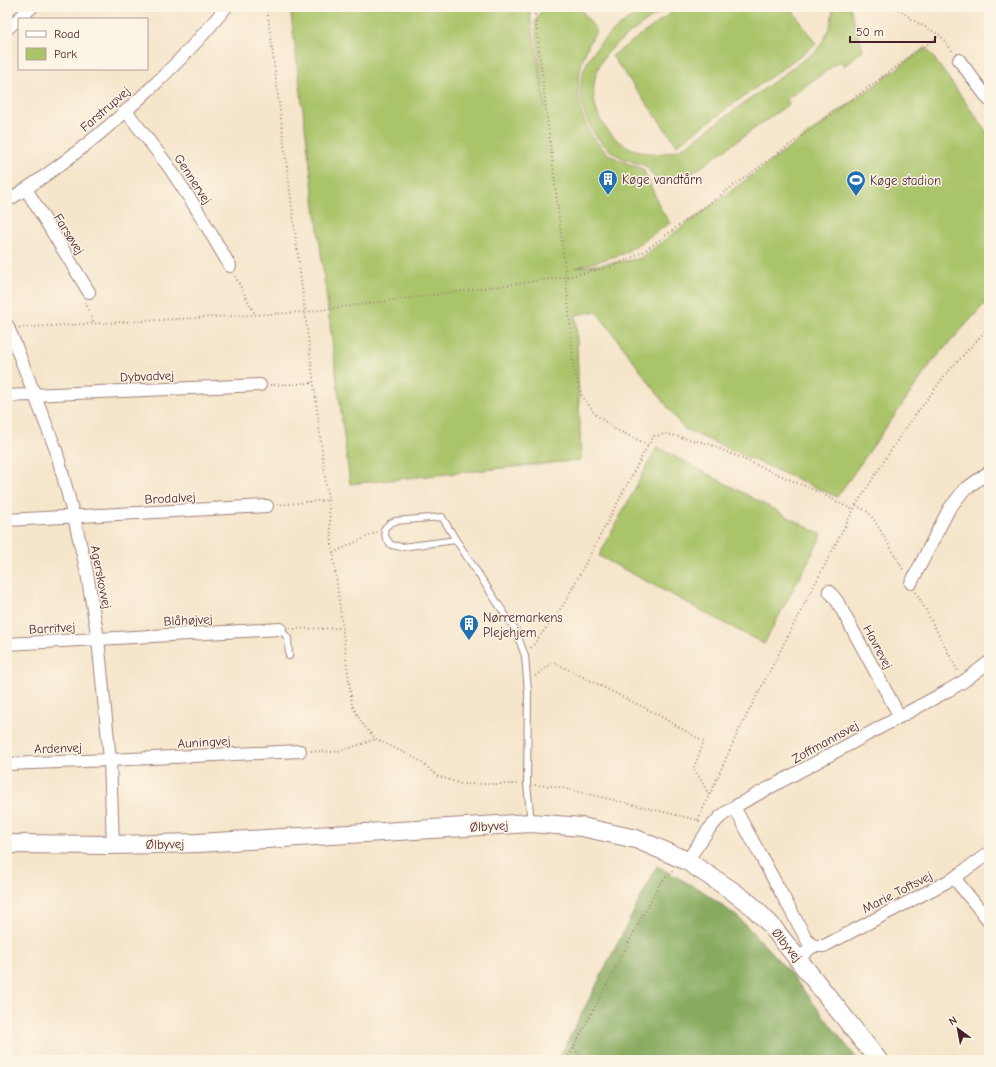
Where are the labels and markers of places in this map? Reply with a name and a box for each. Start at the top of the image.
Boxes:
building icon: Køge vandtårn [597,168,619,196]
sports icon: Køge stadion [845,169,867,197]
place label: Køge vandtårn [622,172,702,187]
place label: Køge stadion [870,173,941,188]
place label: Nørremarkens Plejehjem [483,610,563,640]
building icon: Nørremarkens Plejehjem [458,613,480,641]

